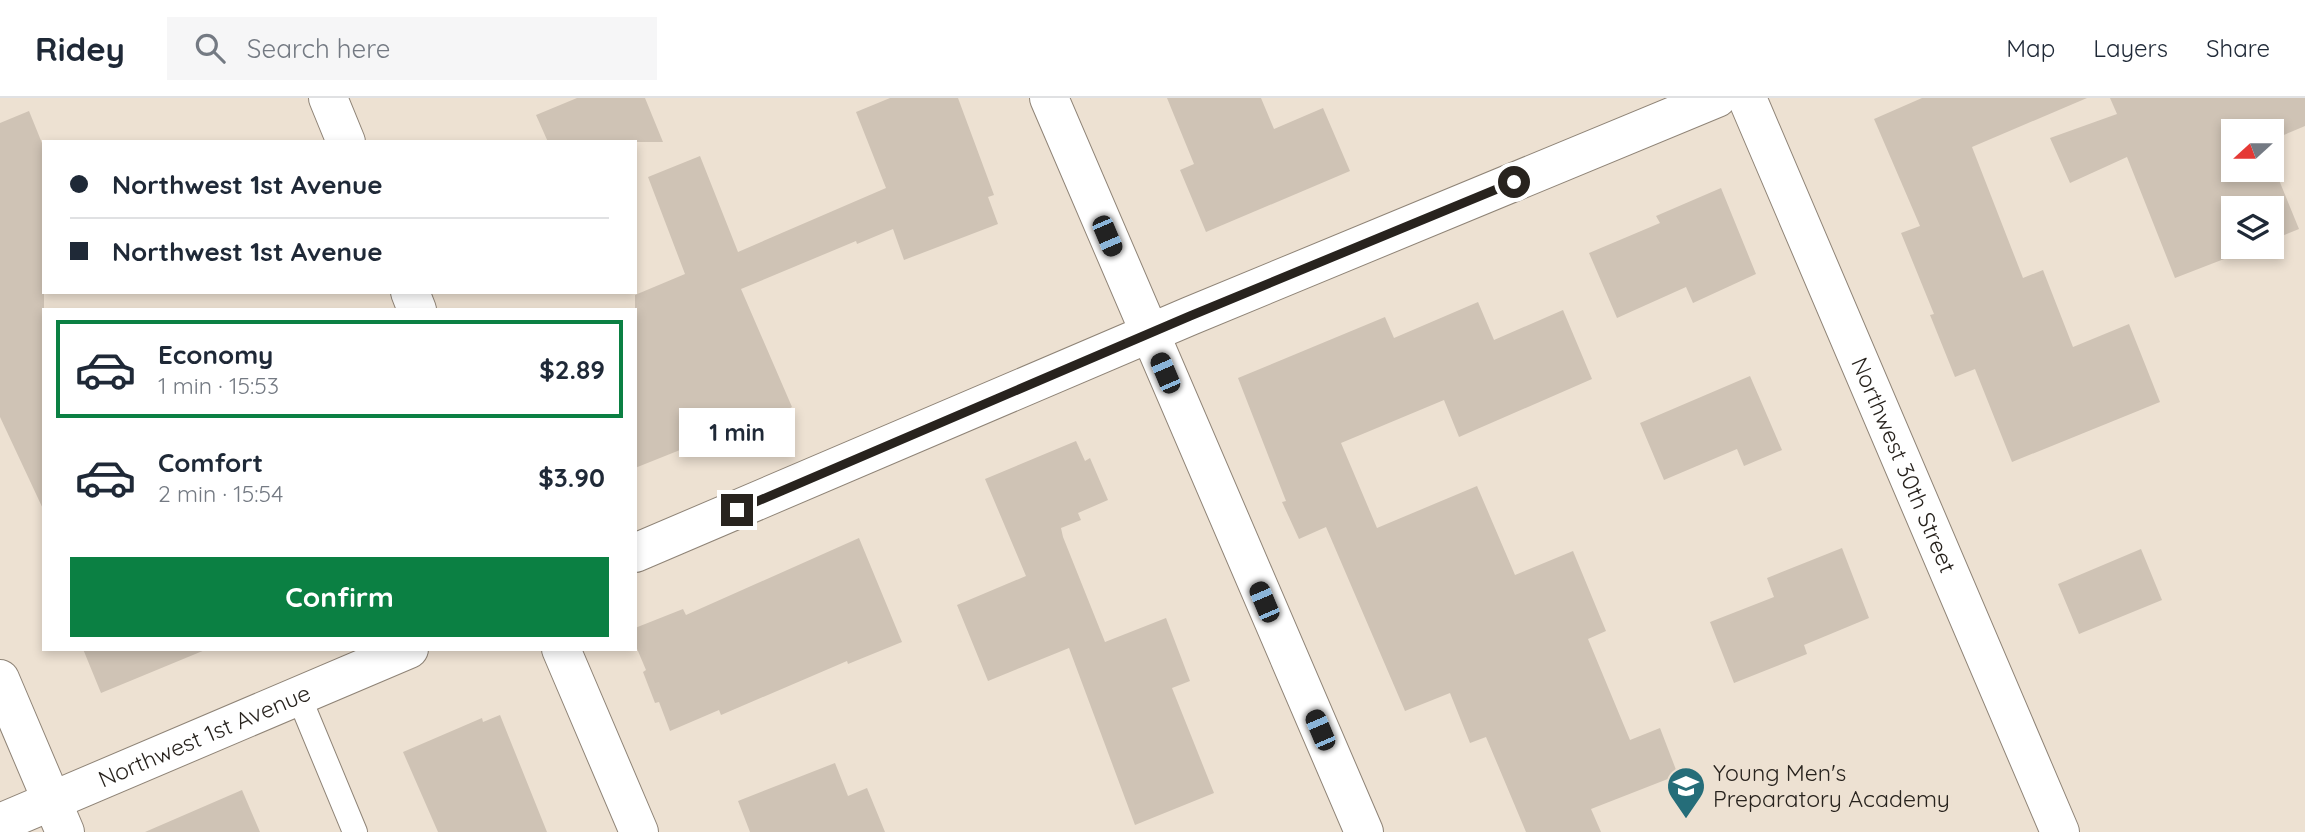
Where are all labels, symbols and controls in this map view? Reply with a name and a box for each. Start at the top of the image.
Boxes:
search box [167,17,657,80]
text: Ridey [35,28,125,69]
icon: search [191,29,229,67]
text: Search here [247,32,390,65]
text: Map [2006,33,2055,63]
text: Layers [2093,33,2168,63]
text: Share [2206,33,2270,63]
north arrow [2221,119,2284,182]
map controls [2221,119,2284,259]
route start [1498,166,1530,198]
text: Northwest 1st Avenue [112,168,383,201]
button: layers [2221,196,2284,259]
car [1090,213,1125,259]
text: Northwest 1st Avenue [112,235,383,268]
icon: car [74,338,137,401]
text: Economy [158,338,273,371]
car [1148,350,1183,396]
text: $2.89 [539,353,605,386]
street label: Northwest 30th Street [1845,353,1963,577]
text: 1 min · 15:53 [158,371,279,400]
callout: 1 min [679,408,795,458]
text: 1 min [709,418,765,447]
icon: car [74,446,137,509]
text: Comfort [158,446,263,479]
text: $3.90 [538,461,605,494]
text: 2 min · 15:54 [158,479,283,508]
route end [721,494,753,526]
button: Confirm [70,557,609,637]
car [1247,579,1282,625]
street label: Northwest 1st Avenue [94,678,315,794]
car [1303,707,1338,753]
place label: Young Men's Preparatory Academy [1713,758,1950,813]
school or university icon: Young Men's Preparatory Academy [1665,765,1707,820]

